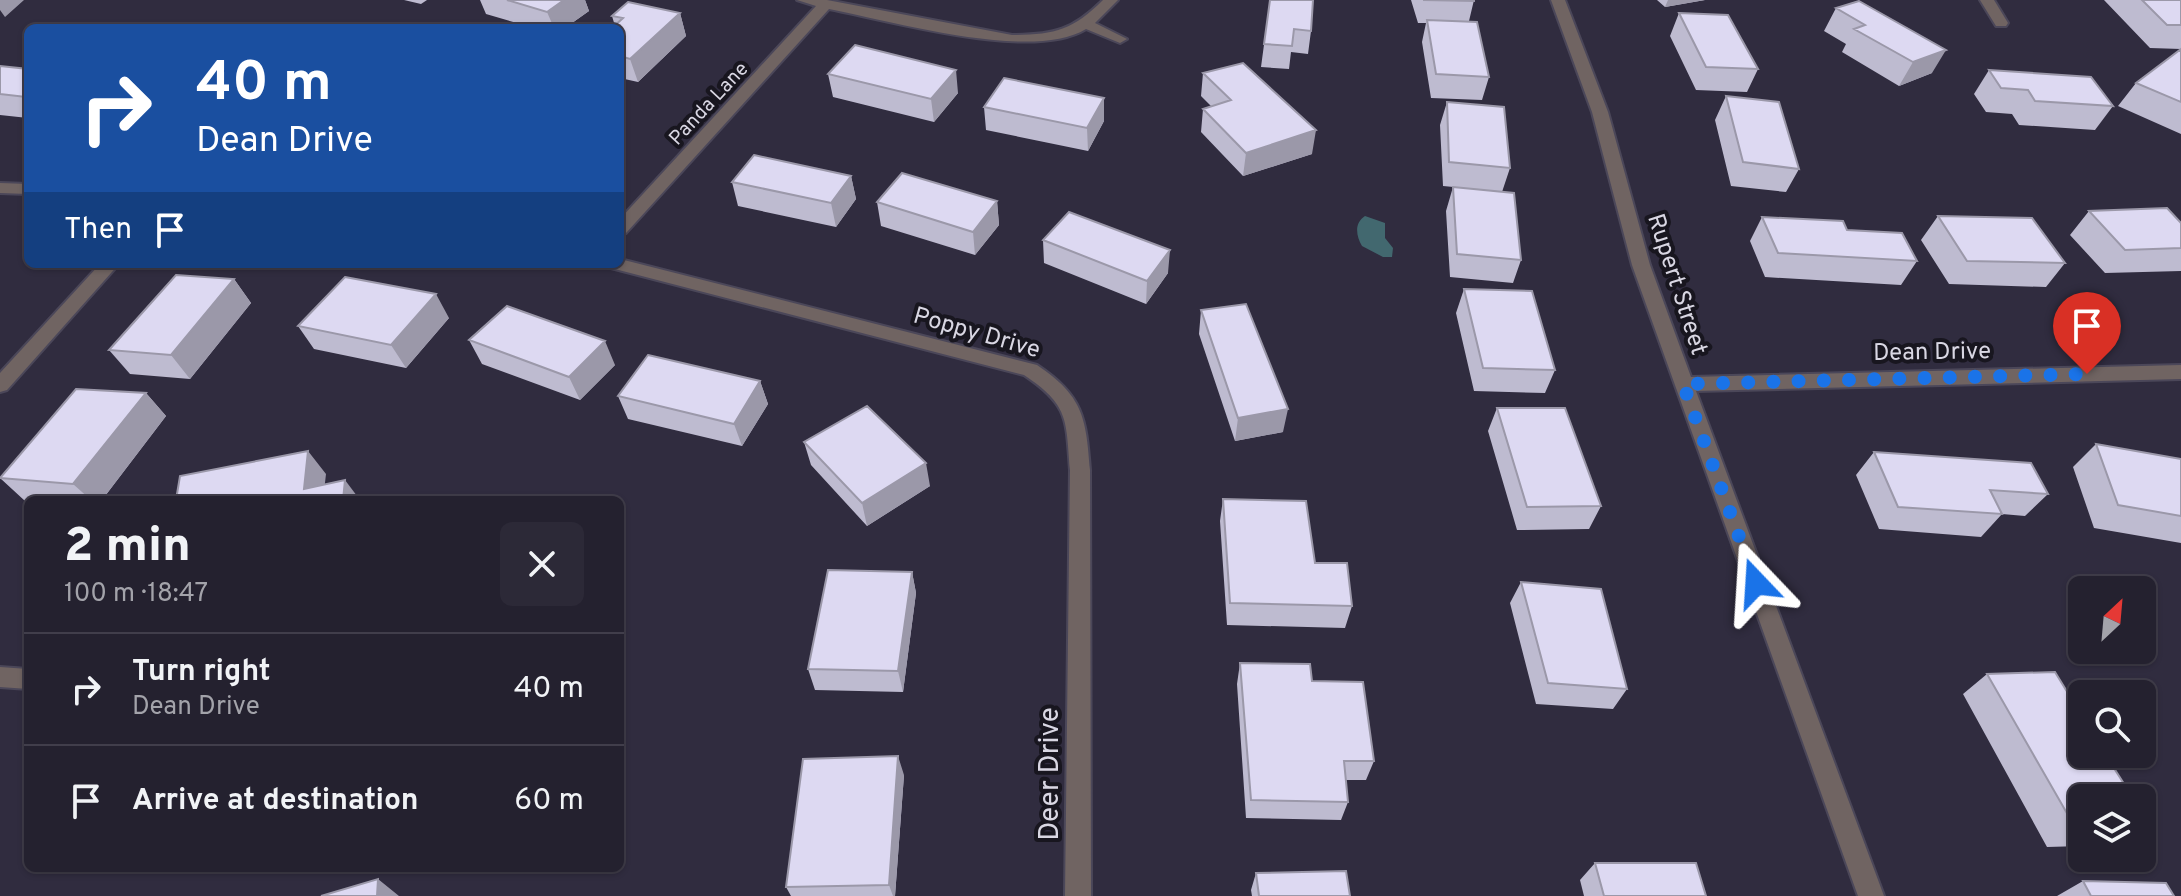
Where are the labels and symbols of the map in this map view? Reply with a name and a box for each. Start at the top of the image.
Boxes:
street label: Panda Lane [664,57,755,152]
street label: Rupert Street [1639,210,1713,359]
pin [2053,292,2121,374]
street label: Poppy Drive [910,302,1043,366]
street label: Dean Drive [1873,337,1991,369]
position arrow [1714,541,1798,625]
north arrow [2068,576,2156,664]
street label: Deer Drive [1033,707,1069,841]

